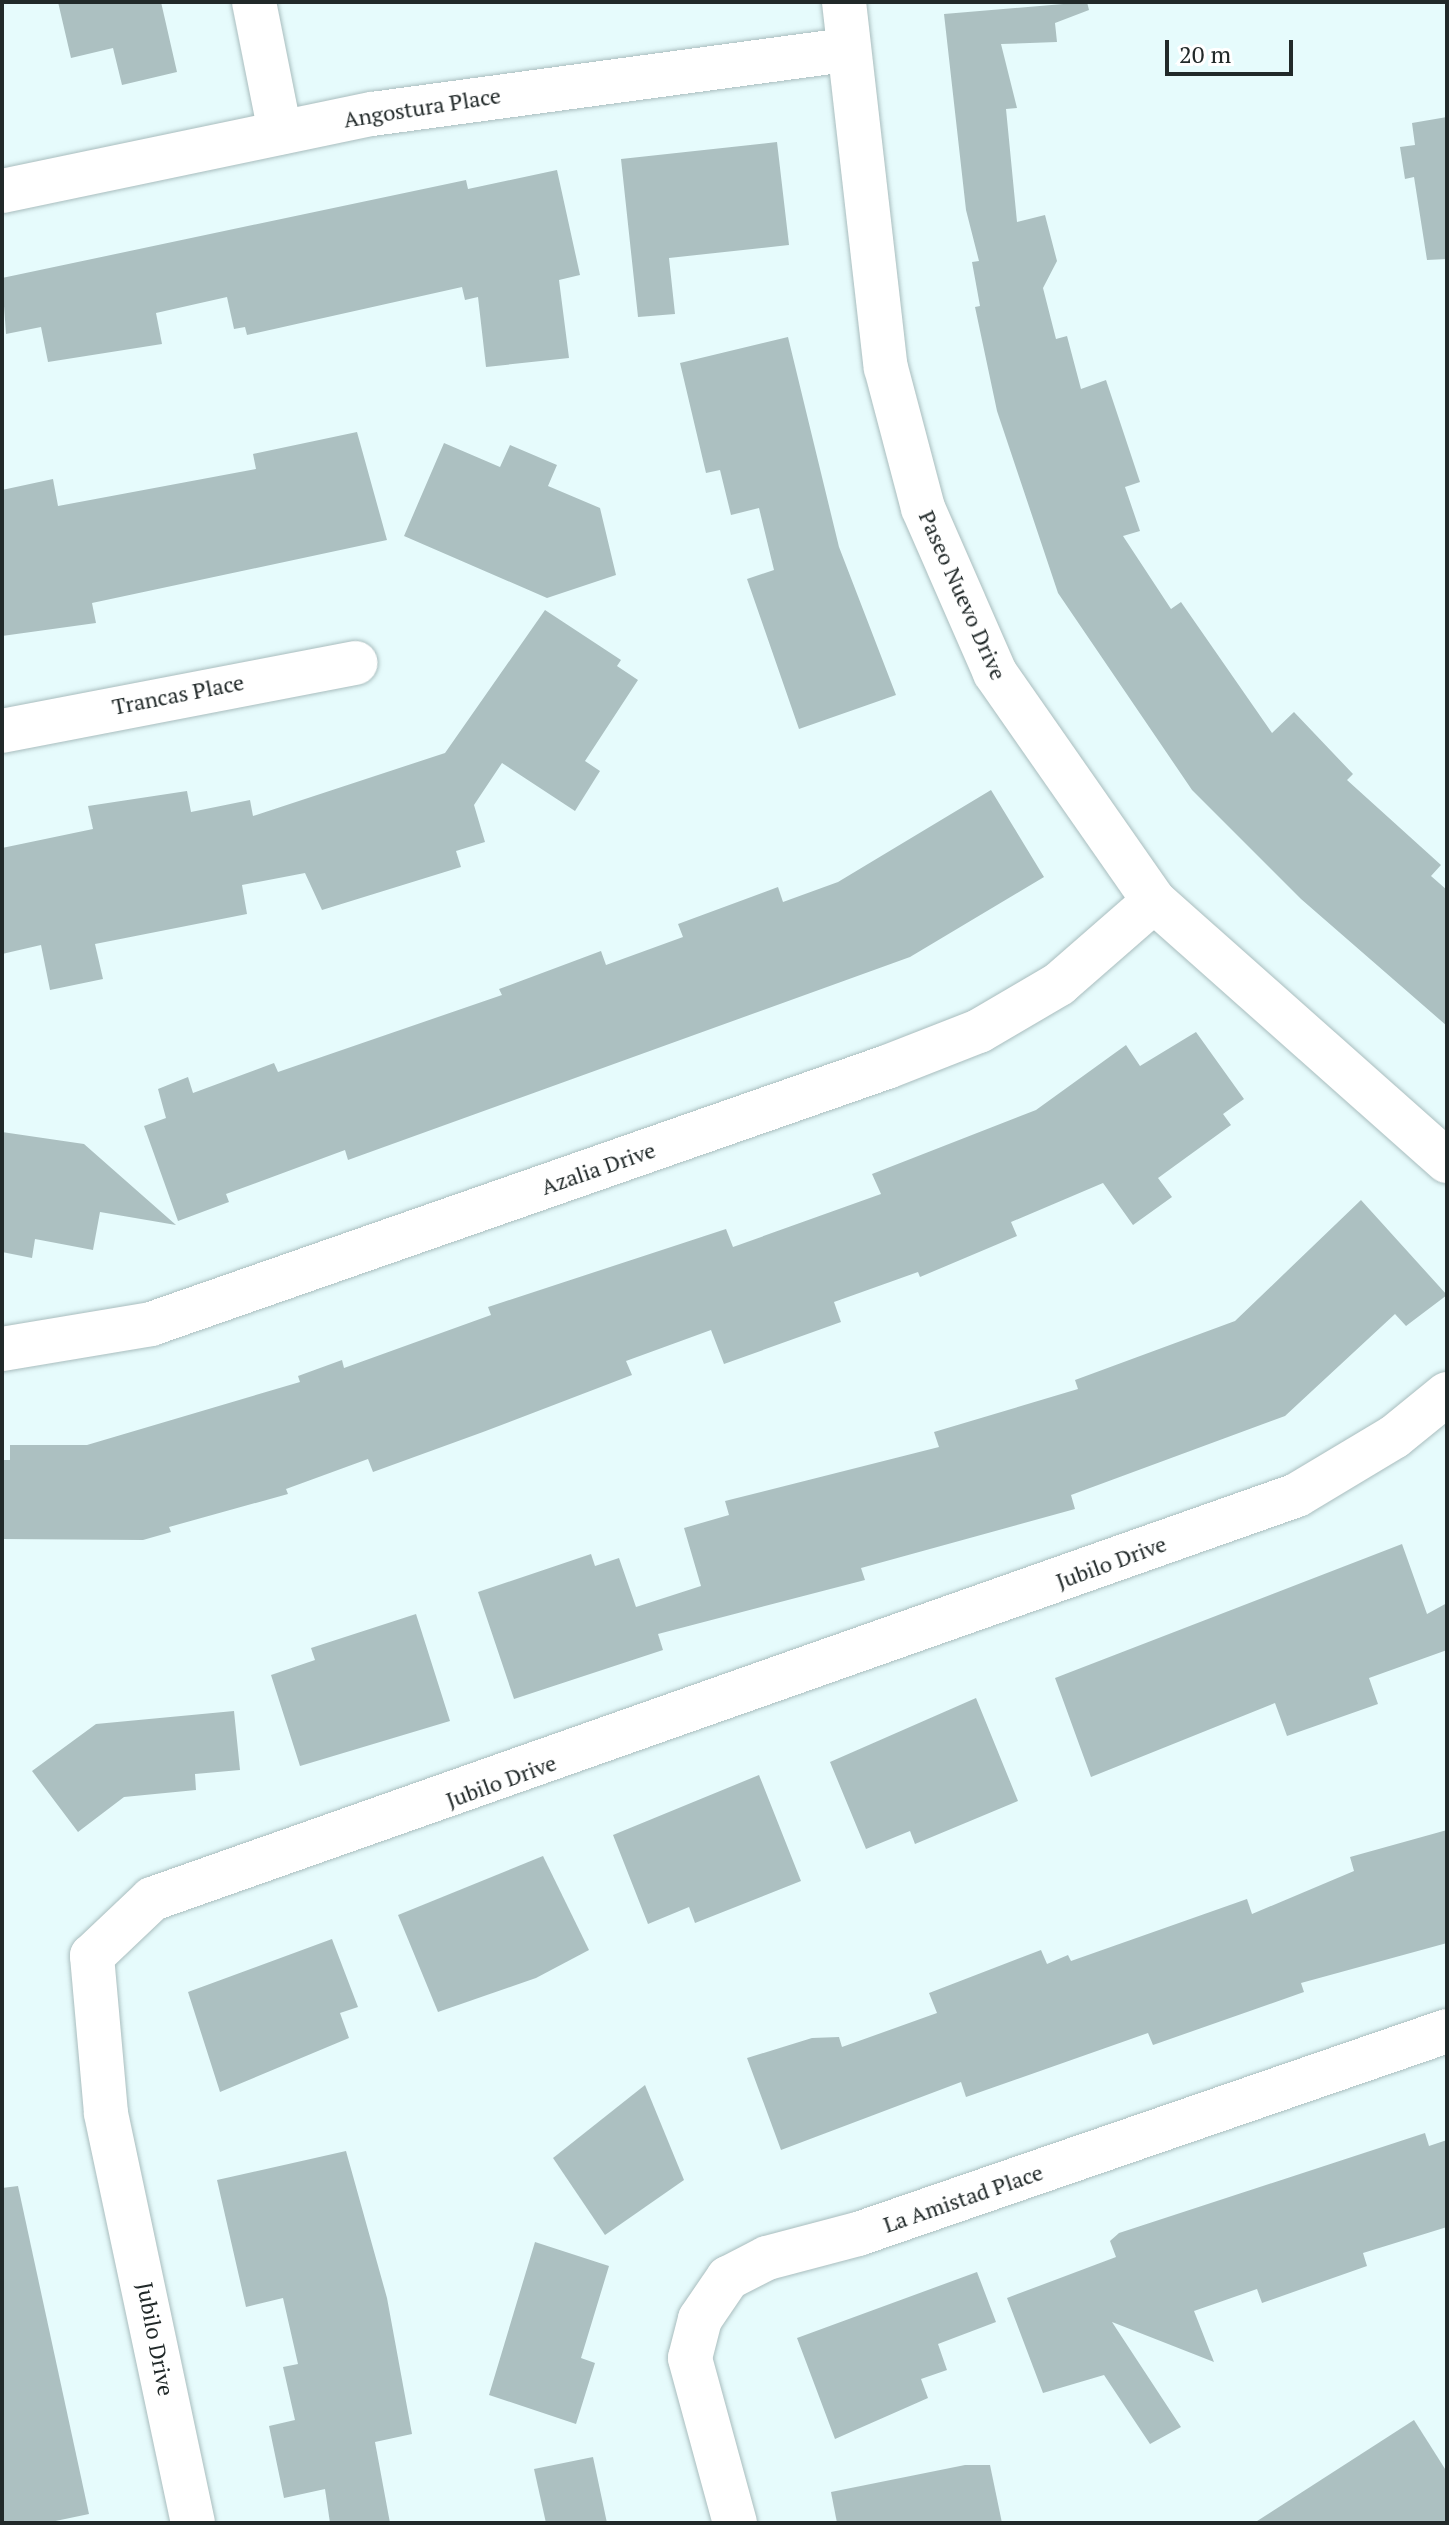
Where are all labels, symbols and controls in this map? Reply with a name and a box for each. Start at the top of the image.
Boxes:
scale bar [1169,24,1297,74]
text: 20 m [1179,38,1231,70]
street label: Angostura Place [342,82,502,132]
street label: Paseo Nuevo Drive [914,506,1012,684]
street label: Trancas Place [110,668,246,720]
street label: Azalia Drive [537,1136,659,1200]
street label: Jubilo Drive [1052,1530,1170,1594]
street label: Jubilo Drive [442,1749,560,1813]
street label: La Amistad Place [880,2158,1046,2238]
street label: Jubilo Drive [132,2280,180,2398]

